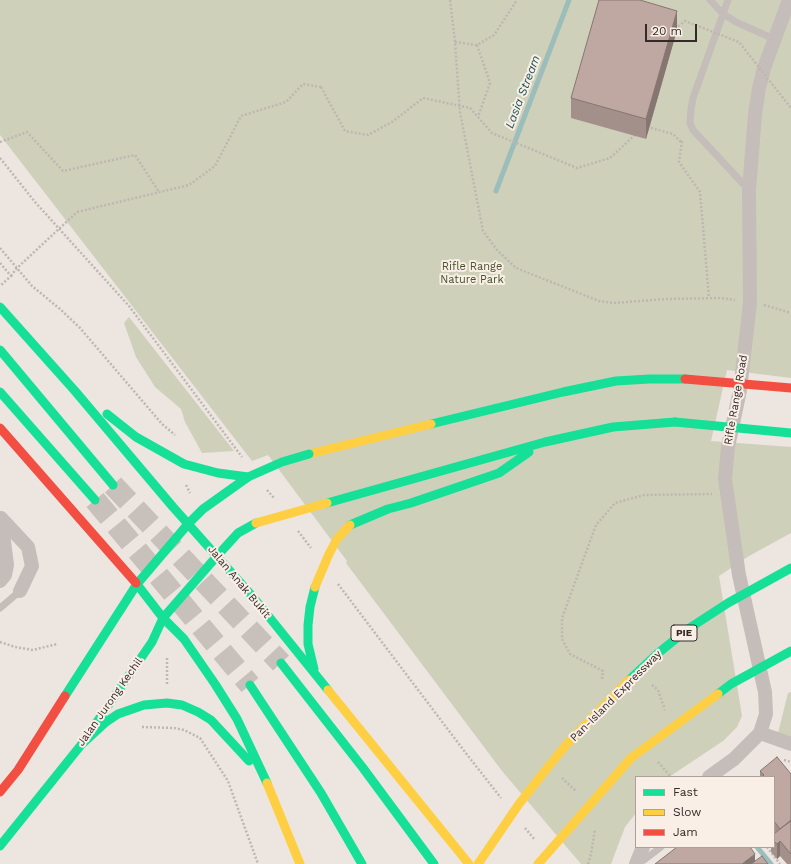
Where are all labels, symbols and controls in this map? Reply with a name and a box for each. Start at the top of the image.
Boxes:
scale bar [647,16,699,42]
text: 20 m [652,24,682,38]
water label: Lasia Stream [502,53,544,131]
park label: Rifle Range Nature Park [440,260,504,286]
street label: Rifle Range Road [722,354,750,446]
street label: Jalan Anak Bukit [205,543,273,621]
road number: PIE [671,625,697,641]
street label: Pan-Island Expressway [568,648,664,744]
street label: Jalan Jurong Kechil [74,655,146,749]
legend [635,776,775,848]
text: Fast [673,785,698,799]
text: Slow [673,805,701,819]
text: Jam [673,825,698,839]

